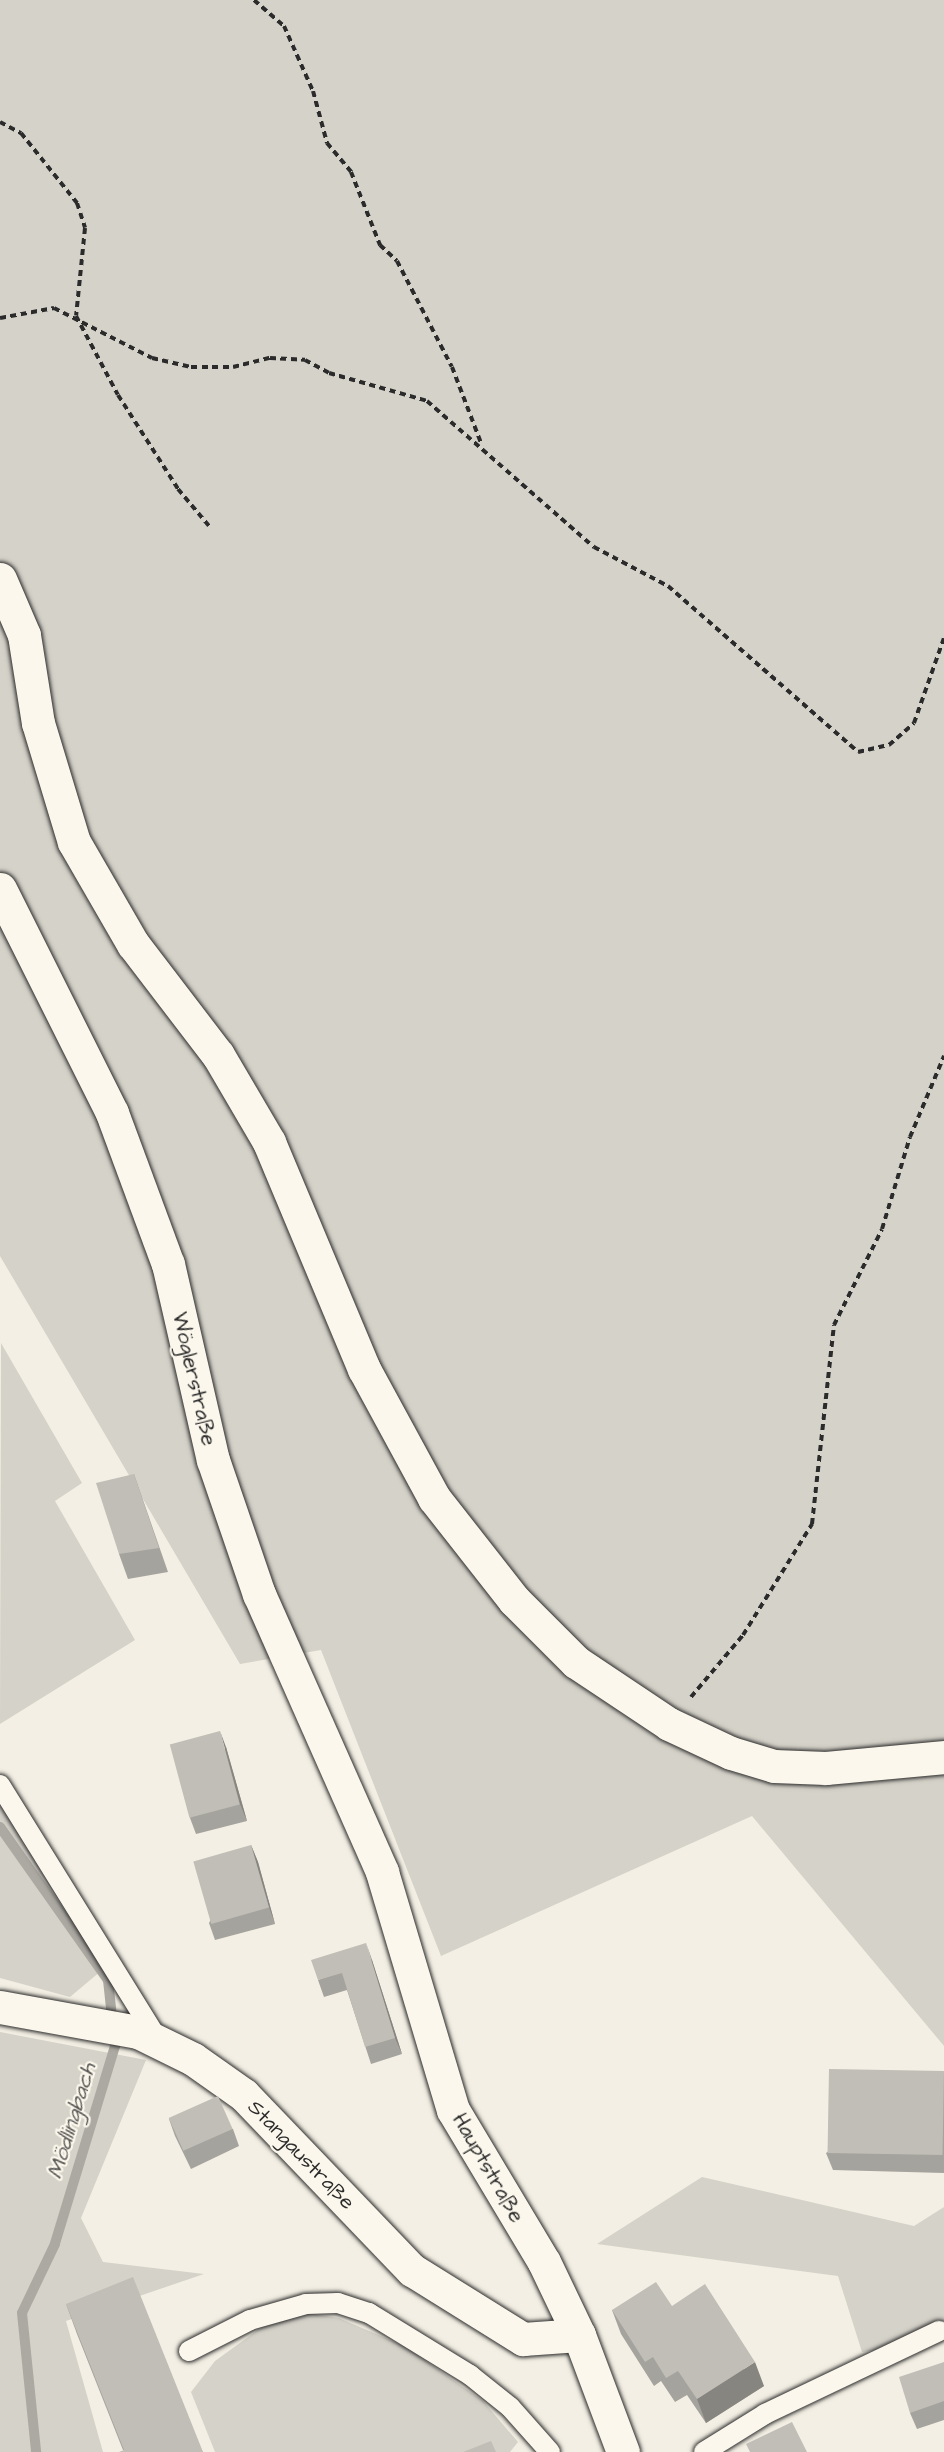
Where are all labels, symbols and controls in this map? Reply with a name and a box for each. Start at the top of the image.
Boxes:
street label: Wöglerstraße [166,1310,222,1448]
water label: Mödlingbach [42,2060,102,2182]
street label: Stangaustraße [242,2095,360,2215]
street label: Hauptstraße [447,2109,529,2227]

